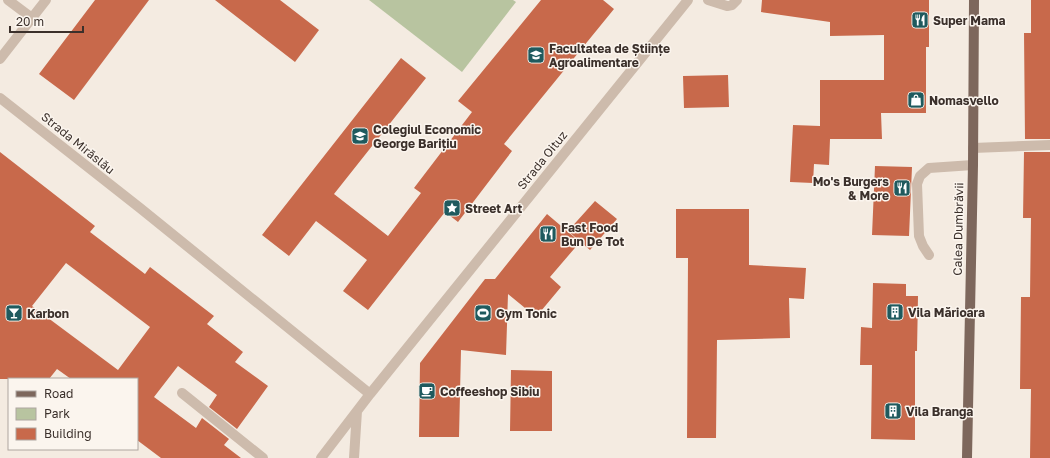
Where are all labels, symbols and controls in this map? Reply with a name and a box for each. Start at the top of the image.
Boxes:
scale bar [10,8,83,34]
restaurant icon: Super Mama [910,10,930,30]
place label: Super Mama [933,13,1005,28]
text: 20 m [16,14,44,29]
place label: Facultatea de Științe Agroalimentare [549,41,670,70]
school or university icon: Facultatea de Științe Agroalimentare [526,45,546,65]
shop icon: Nomasvello [906,90,926,110]
place label: Nomasvello [929,93,999,108]
street label: Strada Mirăslău [38,109,118,177]
place label: Colegiul Economic George Barițiu [373,122,481,151]
school or university icon: Colegiul Economic George Barițiu [350,126,370,146]
street label: Strada Oituz [514,128,570,192]
place label: Mo's Burgers & More [813,174,889,203]
restaurant icon: Mo's Burgers & More [892,178,912,198]
street label: Calea Dumbrăvii [950,182,966,276]
place icon: Street Art [442,198,462,218]
place label: Street Art [465,201,523,216]
place label: Fast Food Bun De Tot [561,220,624,249]
restaurant icon: Fast Food Bun De Tot [538,224,558,244]
building icon: Vila Mărioara [885,302,905,322]
bar icon: Karbon [4,303,24,323]
sports icon: Gym Tonic [473,303,493,323]
place label: Vila Mărioara [908,305,985,320]
place label: Karbon [27,306,69,321]
place label: Gym Tonic [496,306,557,321]
legend [8,378,138,450]
cafe icon: Coffeeshop Sibiu [417,381,437,401]
place label: Coffeeshop Sibiu [440,384,539,399]
text: Road [44,386,73,401]
building icon: Vila Branga [883,401,903,421]
place label: Vila Branga [906,404,973,419]
text: Park [44,406,70,421]
text: Building [44,426,92,441]

